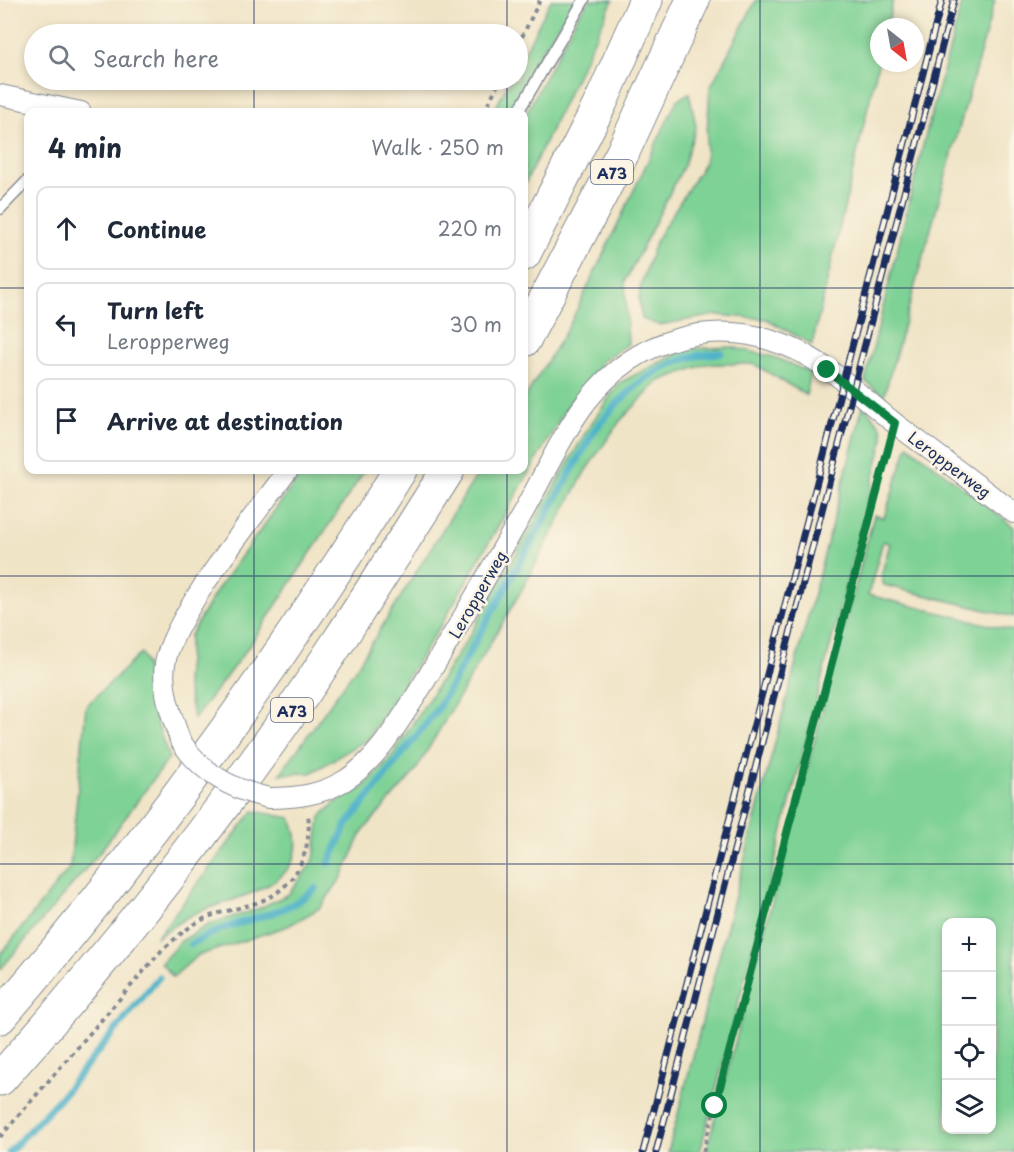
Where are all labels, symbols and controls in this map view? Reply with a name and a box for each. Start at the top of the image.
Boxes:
north arrow [870,18,924,72]
search box [24,24,528,90]
icon: search [45,41,78,74]
text: Search here [93,41,219,74]
text: 4 min [48,128,122,167]
text: Walk · 250 m [371,132,504,162]
road number: A73 [591,160,633,184]
icon: ahead [50,212,83,245]
text: Continue [107,212,206,245]
text: 220 m [438,213,502,243]
text: Turn left [107,293,204,326]
icon: left [50,308,83,341]
text: 30 m [449,309,502,339]
text: Leropperweg [107,326,230,356]
route end [813,356,839,382]
icon: arrive [50,404,83,437]
text: Arrive at destination [107,404,343,437]
street label: Leropperweg [903,425,997,503]
street label: Leropperweg [442,545,512,643]
road number: A73 [271,698,313,722]
map controls [942,918,996,1134]
button: + [942,918,996,972]
button: − [942,972,996,1026]
button: locate [942,1026,996,1080]
button: layers [942,1080,996,1134]
route start [701,1092,727,1118]

